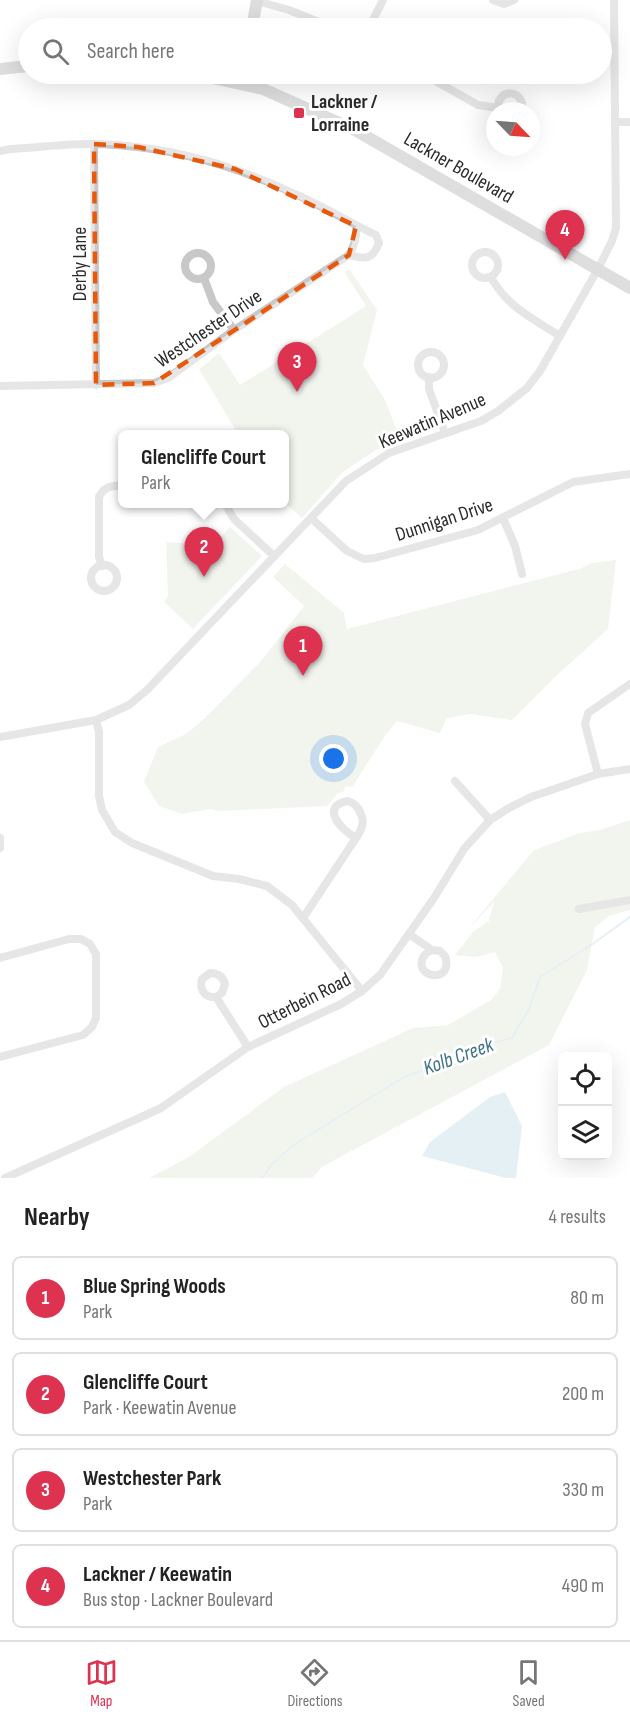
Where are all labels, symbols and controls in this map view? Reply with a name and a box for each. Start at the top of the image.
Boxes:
search box [18,18,612,84]
icon: search [39,35,72,68]
text: Search here [87,38,174,65]
place label: Lackner / Lorraine [311,90,378,137]
north arrow [486,102,540,156]
marker: Lackner / Lorraine [292,106,306,120]
street label: Lackner Boulevard [400,127,517,209]
pin: 4 [546,210,584,260]
street label: Derby Lane [68,227,92,301]
street label: Westchester Drive [151,284,266,373]
pin: 3 [278,342,316,392]
street label: Keewatin Avenue [375,388,489,454]
popup [118,430,289,508]
text: Glencliffe Court [141,444,266,471]
text: Park [141,471,170,495]
street label: Dunnigan Drive [393,493,496,547]
pin: 2 [184,528,224,577]
pin: 1 [284,626,322,676]
your location [319,744,348,773]
street label: Otterbein Road [254,967,355,1034]
water label: Kolb Creek [420,1032,498,1081]
map controls [558,1052,612,1160]
button: locate [558,1052,612,1106]
button: layers [558,1106,612,1160]
text: Nearby [24,1202,90,1233]
text: 4 results [549,1205,606,1229]
text: Blue Spring Woods [83,1273,226,1300]
text: 1 [42,1286,49,1310]
text: 80 m [570,1286,604,1310]
text: Park [83,1300,112,1324]
text: Glencliffe Court [83,1369,208,1396]
text: 2 [41,1382,50,1406]
text: 200 m [562,1382,604,1406]
text: Park · Keewatin Avenue [83,1396,236,1420]
text: Westchester Park [83,1465,221,1492]
text: 3 [41,1478,50,1502]
text: 330 m [562,1478,604,1502]
text: Park [83,1492,112,1516]
text: Lackner / Keewatin [83,1561,232,1588]
text: 4 [41,1574,50,1598]
text: 490 m [562,1574,604,1598]
text: Bus stop · Lackner Boulevard [83,1588,273,1612]
tab: Map [85,1656,118,1711]
tab: Directions [287,1656,343,1711]
tab: Saved [512,1656,545,1711]

